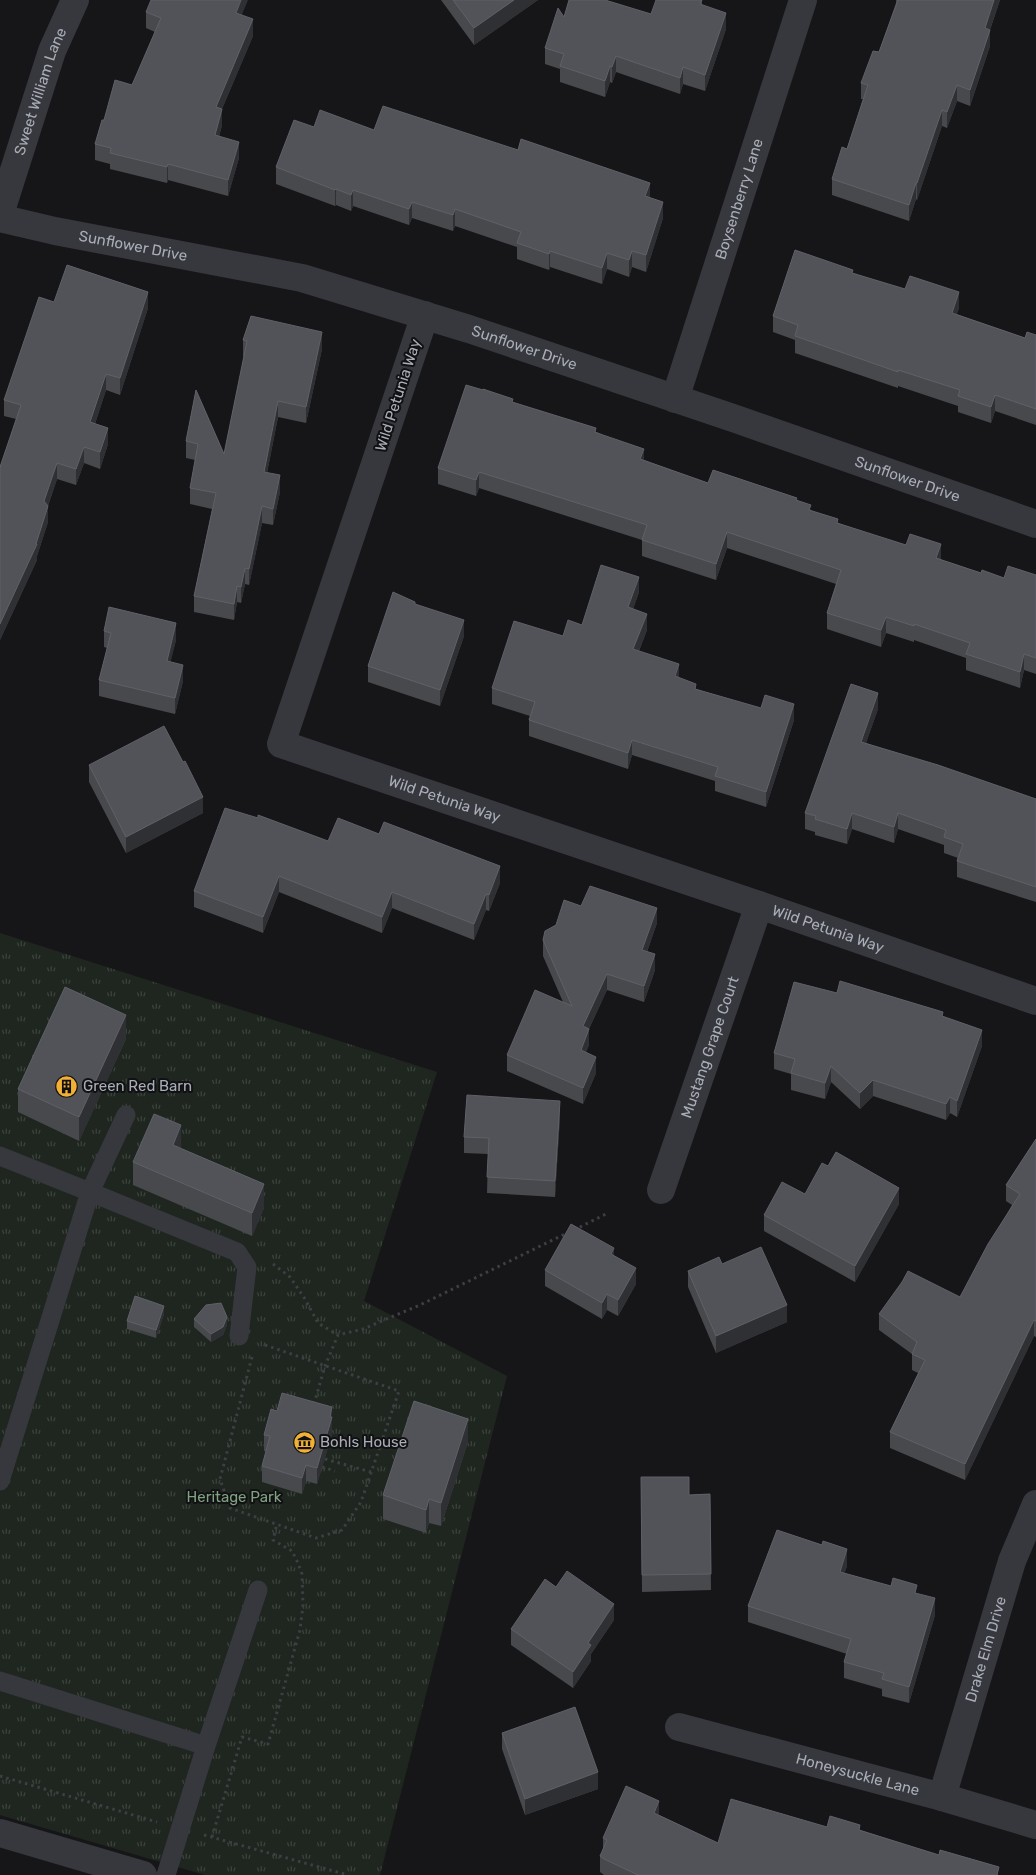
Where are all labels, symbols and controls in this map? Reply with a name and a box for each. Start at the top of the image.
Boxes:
street label: Sweet William Lane [10,25,70,157]
street label: Boysenberry Lane [711,136,767,262]
street label: Sunflower Drive [77,227,189,265]
street label: Sunflower Drive [469,322,579,374]
street label: Wild Petunia Way [371,337,425,453]
street label: Sunflower Drive [852,452,962,506]
street label: Wild Petunia Way [386,772,503,826]
street label: Wild Petunia Way [770,901,886,957]
street label: Mustang Grape Court [677,974,743,1121]
building icon: Green Red Barn [55,1074,79,1098]
place label: Green Red Barn [83,1077,192,1095]
museum icon: Bohls House [292,1430,316,1454]
place label: Bohls House [320,1433,407,1451]
park label: Heritage Park [187,1488,282,1506]
street label: Drake Elm Drive [962,1594,1010,1704]
street label: Honeysuckle Lane [794,1750,922,1800]

